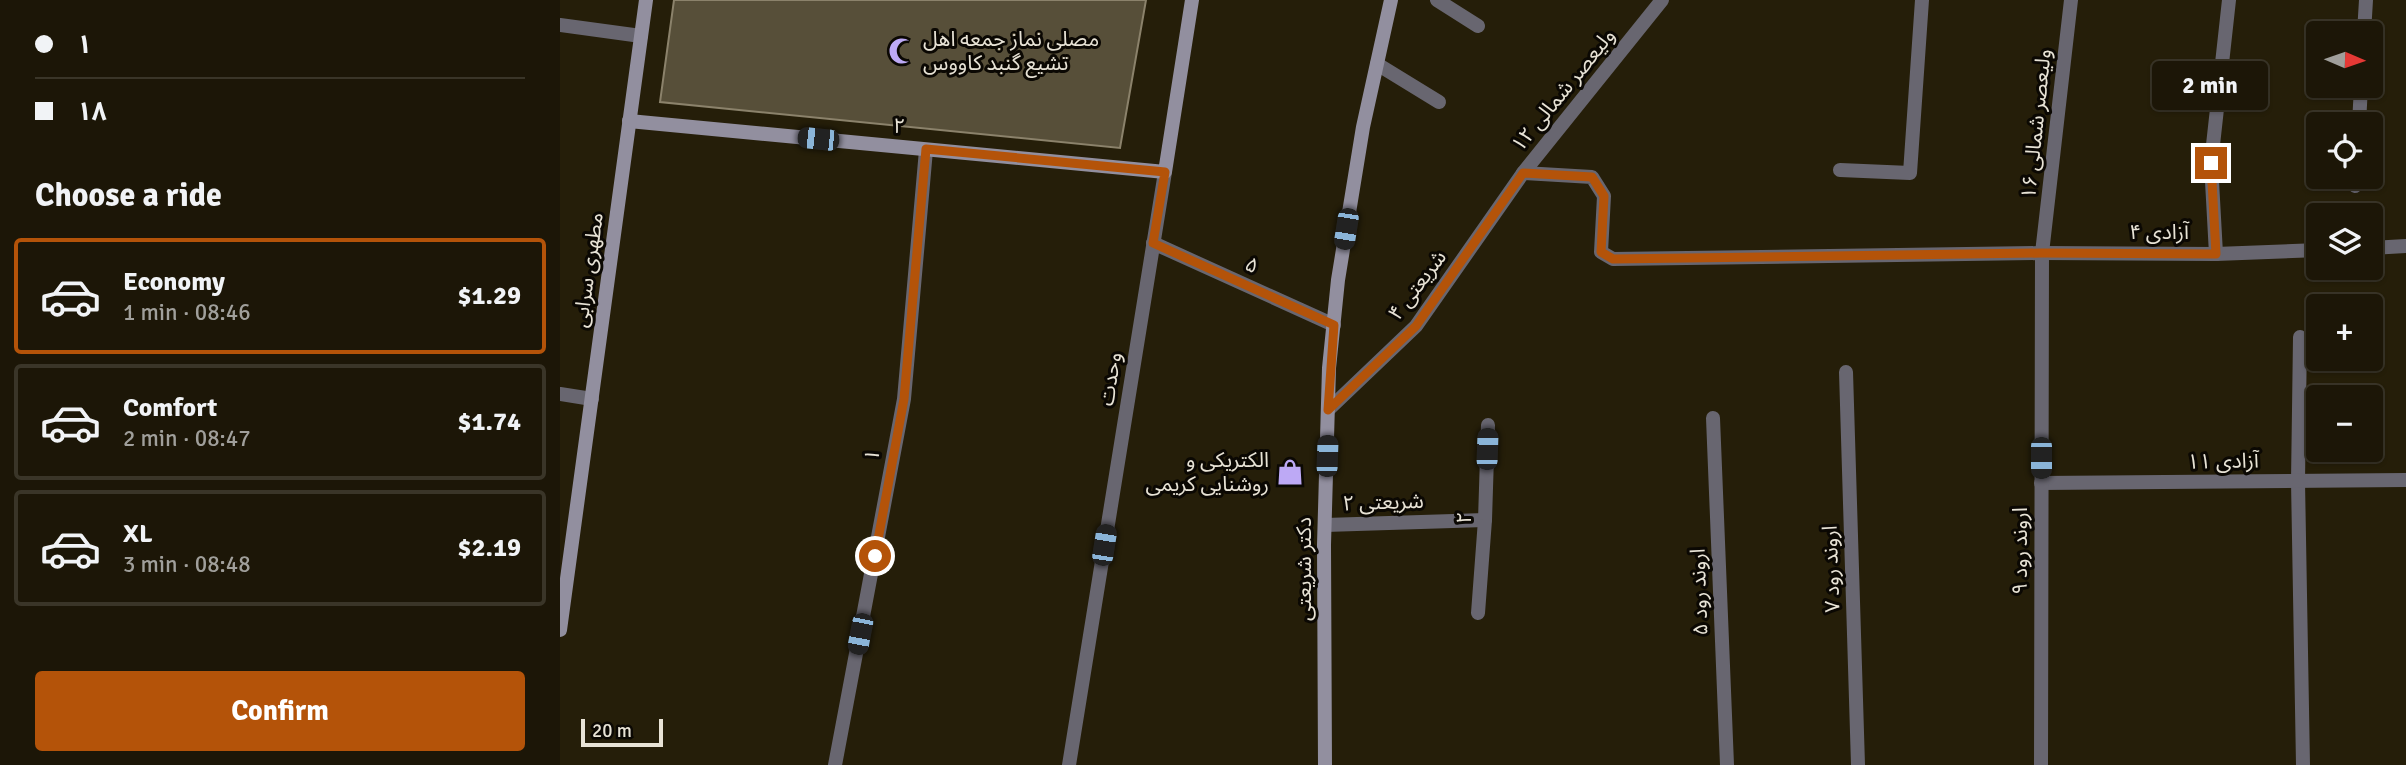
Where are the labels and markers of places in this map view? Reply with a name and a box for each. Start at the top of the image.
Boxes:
place label: مصلی نماز جمعه اهل تشیع گنبد کاووس [923,26,1099,78]
mosque icon: مصلی نماز جمعه اهل تشیع گنبد کاووس [887,36,917,66]
place label: الکتریکی و روشنایی کریمی [1146,447,1269,497]
shop icon: الکتریکی و روشنایی کریمی [1275,457,1305,487]

